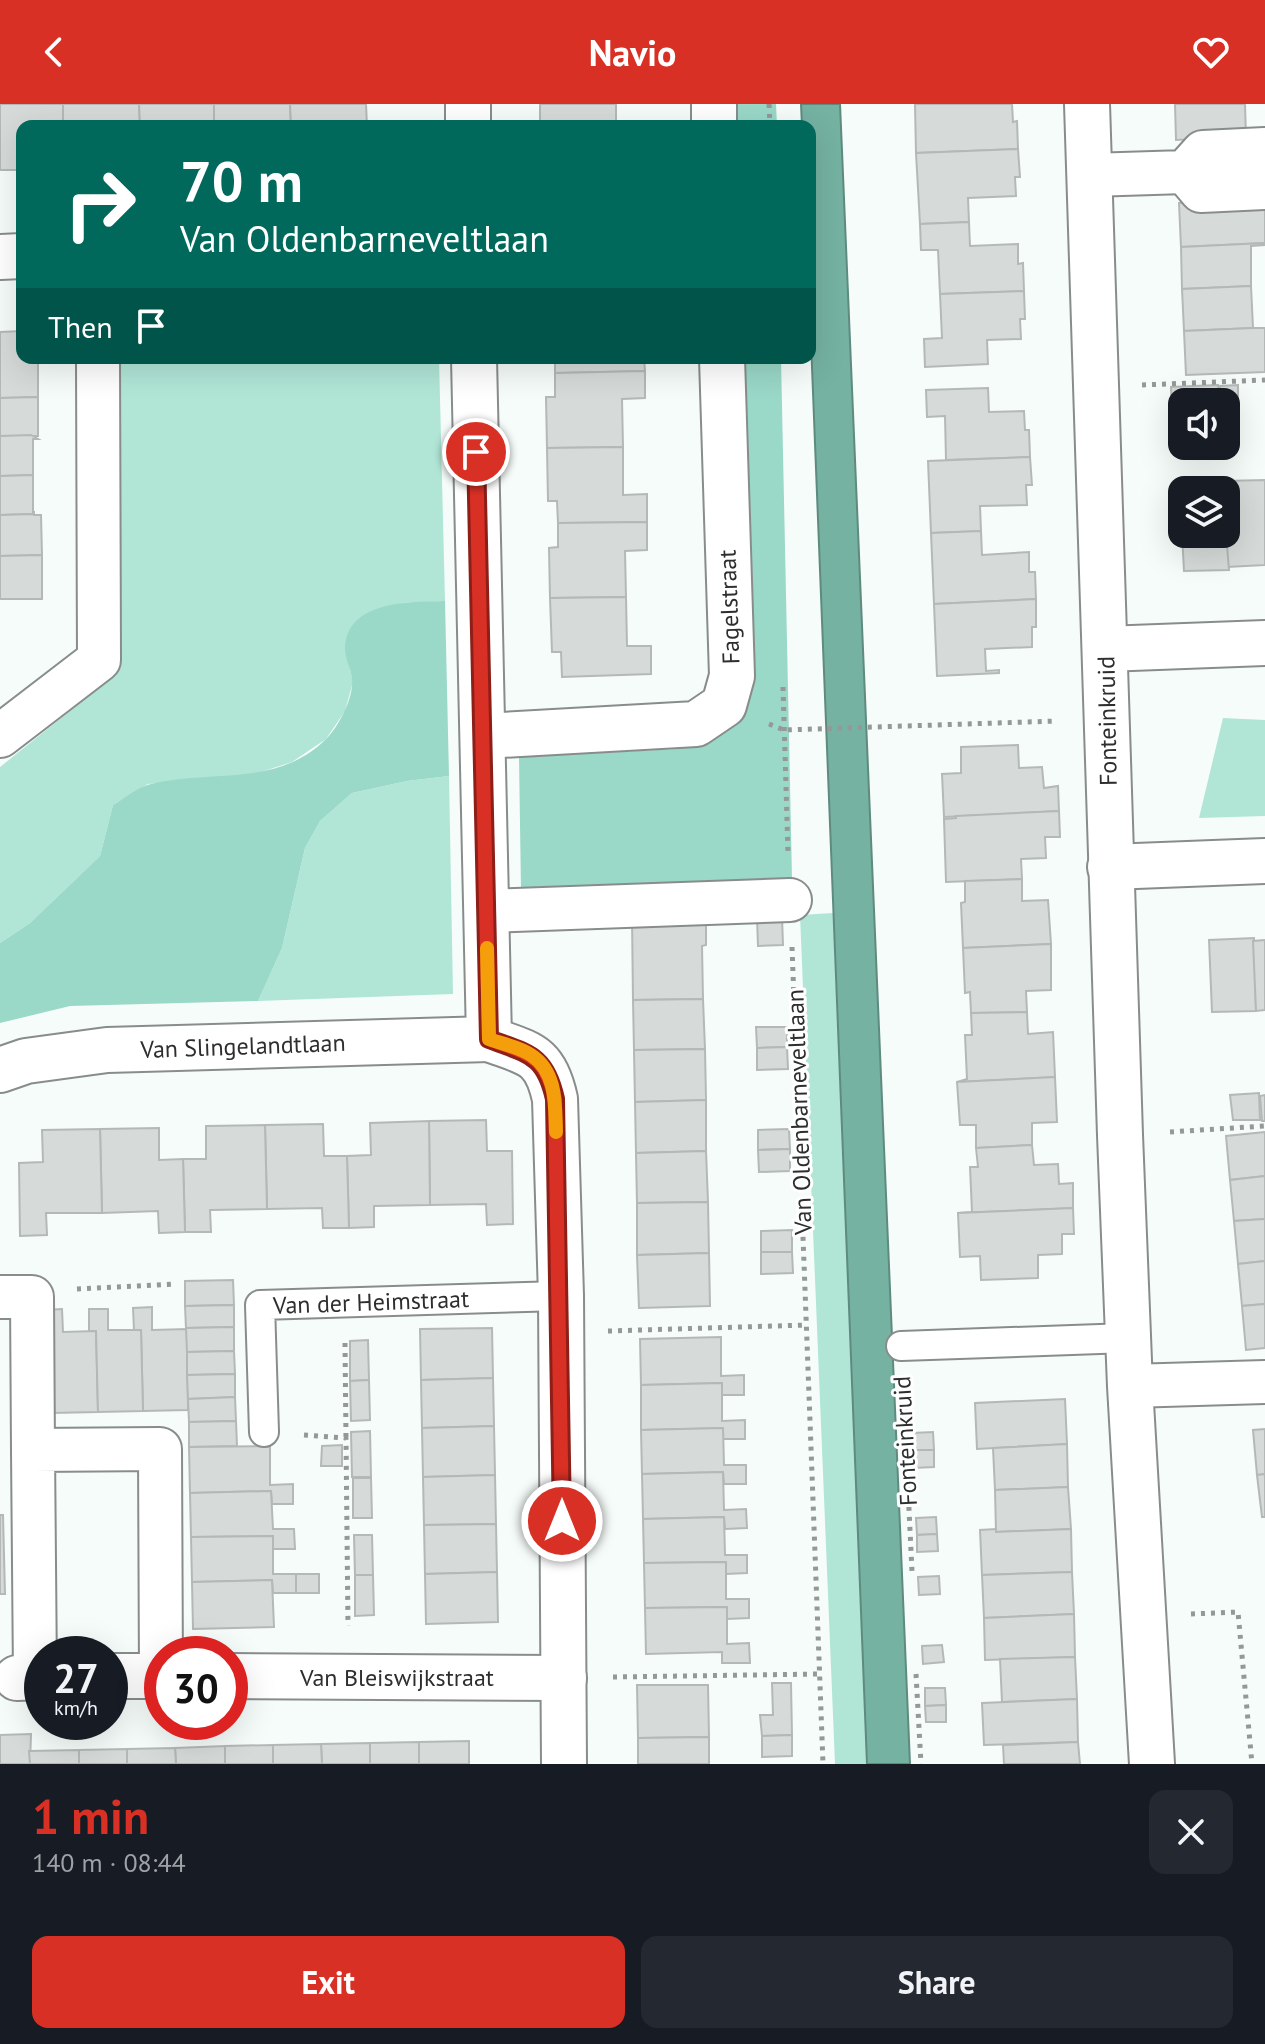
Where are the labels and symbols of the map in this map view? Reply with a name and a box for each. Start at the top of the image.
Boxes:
pin [442,418,510,486]
street label: Fagelstraat [712,549,746,665]
street label: Fonteinkruid [1090,656,1124,786]
street label: Van Oldenbarneveltlaan [779,989,819,1236]
street label: Van Slingelandtlaan [139,1027,346,1065]
street label: Van der Heimstraat [271,1283,470,1321]
street label: Fonteinkruid [886,1375,924,1507]
position arrow [520,1479,604,1563]
speed limit sign: 30 [144,1636,248,1740]
street label: Van Bleiswijkstraat [299,1662,494,1693]

